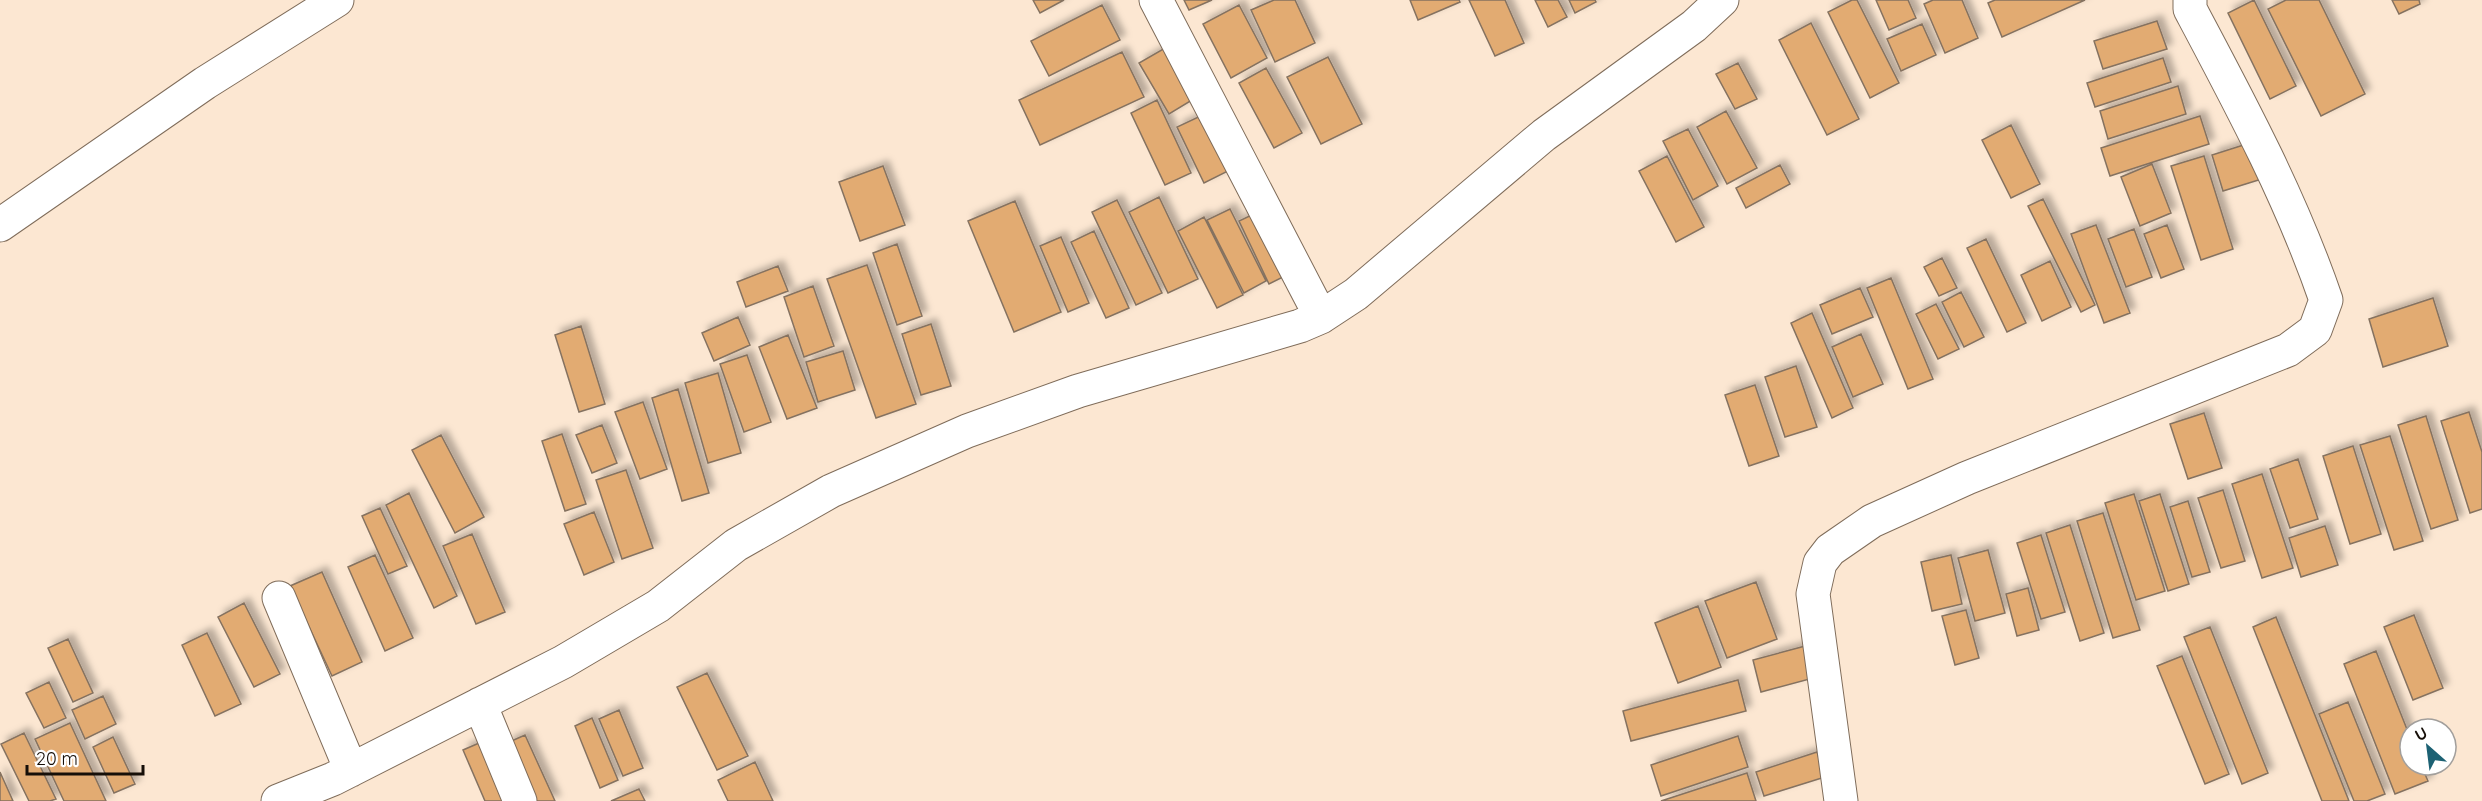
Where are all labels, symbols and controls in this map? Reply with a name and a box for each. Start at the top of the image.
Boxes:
north arrow [2398,717,2458,777]
text: U [2411,722,2431,745]
scale bar [27,738,142,776]
text: 20 m [36,747,78,770]

